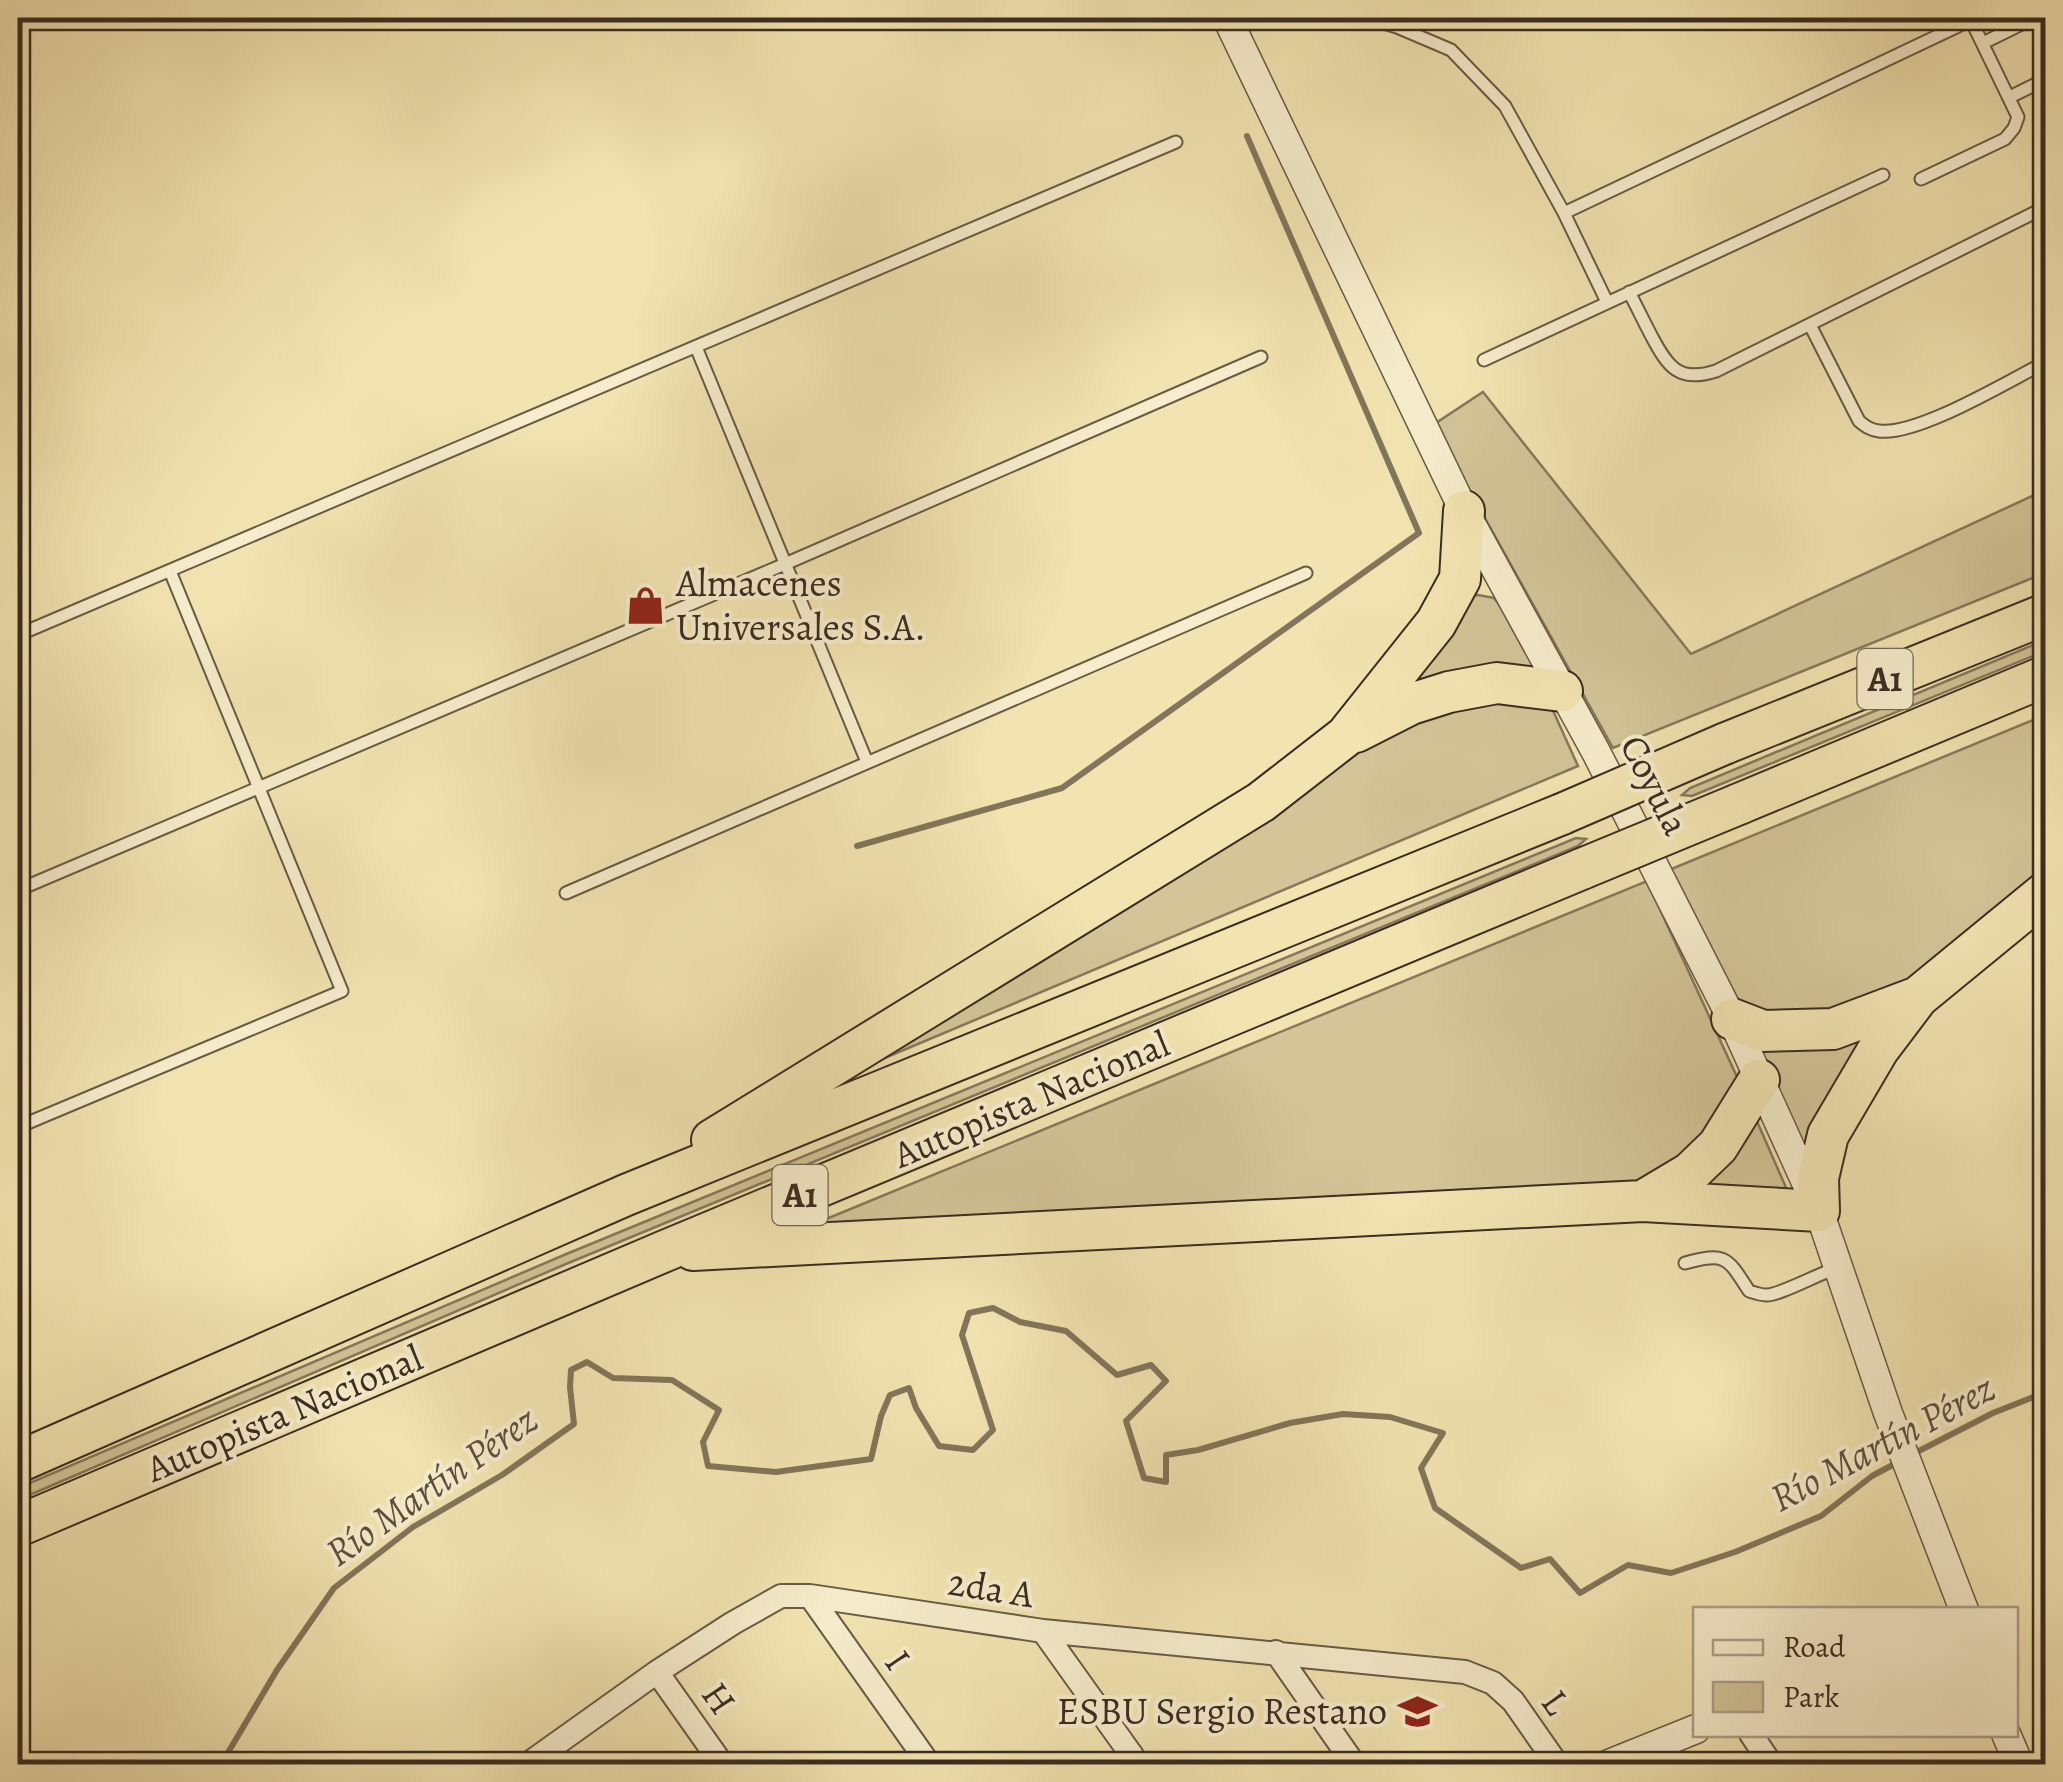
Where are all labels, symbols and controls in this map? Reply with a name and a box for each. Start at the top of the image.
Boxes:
place label: Almacenes Universales S.A. [675,557,926,653]
shop icon: Almacenes Universales S.A. [625,584,667,626]
road number: A1 [1858,649,1912,709]
street label: Coyula [1608,726,1702,844]
street label: Autopista Nacional [884,1017,1177,1181]
road number: A1 [772,1165,828,1225]
street label: Autopista Nacional [137,1331,430,1495]
water label: Río Martín Pérez [1760,1361,2004,1525]
water label: Río Martín Pérez [314,1393,548,1579]
street label: 2da A [945,1556,1038,1621]
legend [1693,1607,2018,1737]
text: Road [1783,1627,1846,1667]
street label: I [873,1639,923,1681]
street label: H [689,1671,749,1725]
text: Park [1783,1677,1839,1717]
street label: L [1529,1679,1583,1726]
place label: ESBU Sergio Restano [1057,1685,1387,1737]
school or university icon: ESBU Sergio Restano [1396,1690,1438,1732]

